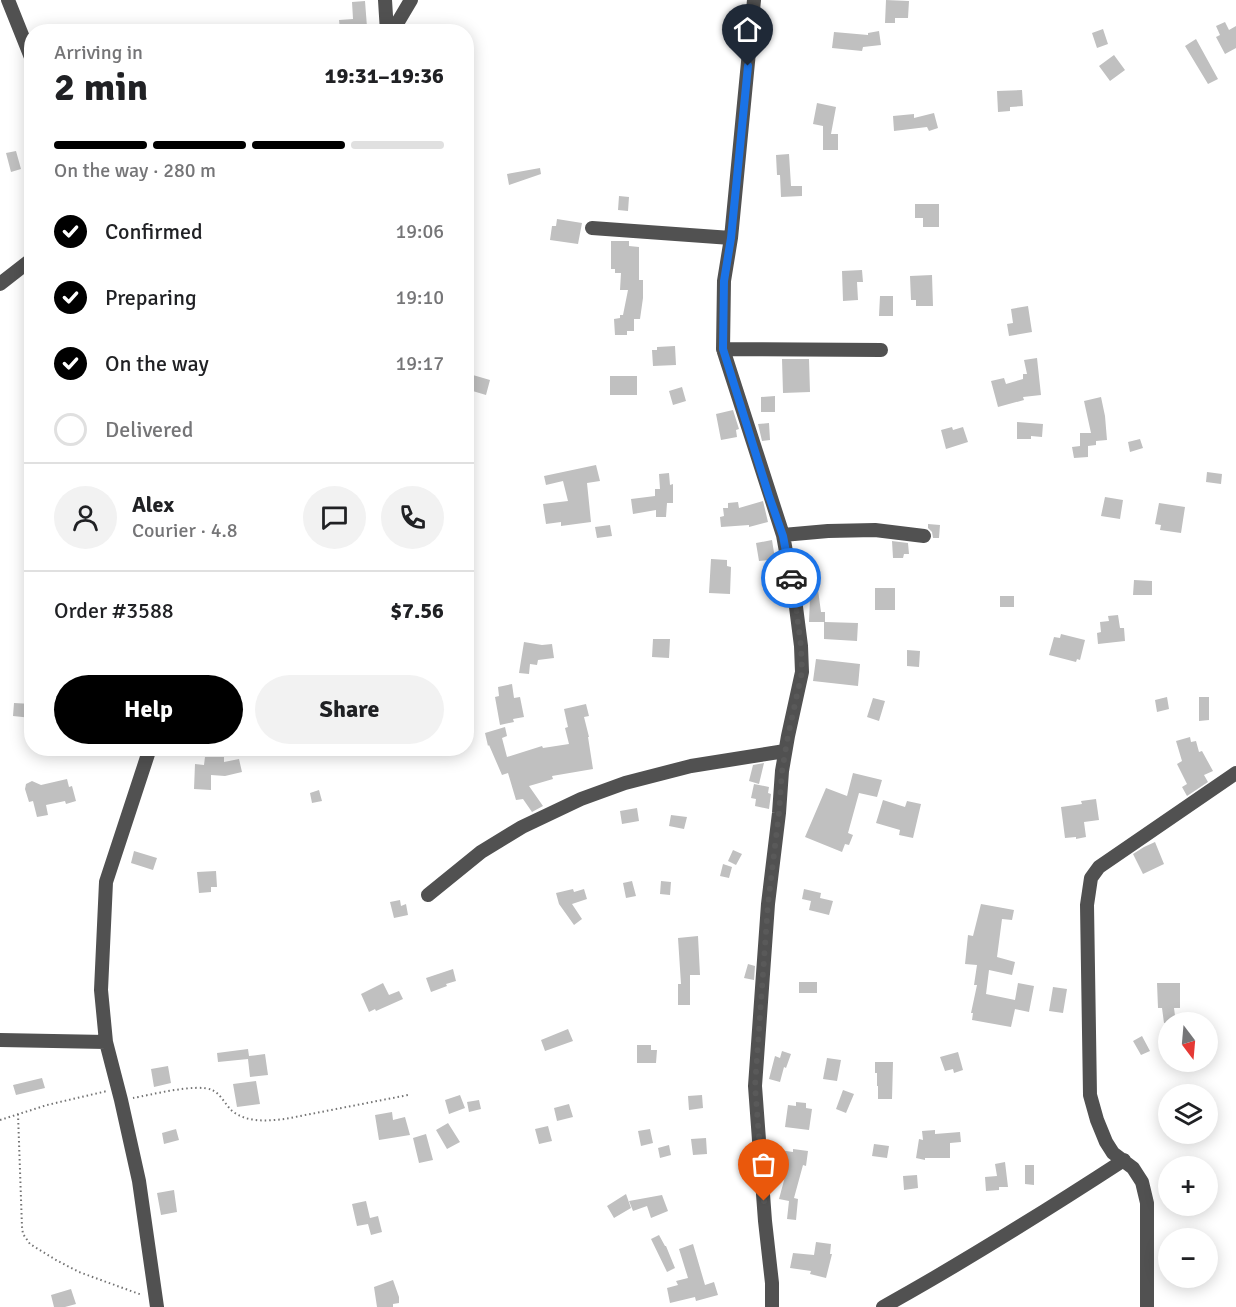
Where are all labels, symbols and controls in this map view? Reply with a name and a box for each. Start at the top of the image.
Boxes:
pin [722,4,773,66]
icon: home [731,13,764,46]
text: Arriving in [54,40,143,65]
text: 19:31–19:36 [325,62,444,89]
text: 2 min [54,63,148,111]
text: On the way · 280 m [54,158,216,183]
icon: check [54,215,87,248]
text: Confirmed [105,218,203,245]
text: 19:06 [395,219,444,244]
icon: check [54,281,87,314]
text: Preparing [105,284,197,311]
text: 19:10 [395,285,444,310]
icon: check [54,347,87,380]
text: On the way [105,350,209,377]
text: 19:17 [395,351,444,376]
text: Delivered [105,416,193,443]
button: person [54,486,117,549]
button: chat [303,486,366,549]
button: phone [381,486,444,549]
text: Alex [132,491,174,518]
text: Courier · 4.8 [132,518,238,543]
courier [761,548,821,608]
icon: car [775,562,808,595]
text: Order #3588 [54,597,174,624]
text: $7.56 [390,597,444,624]
button: Help [54,675,243,744]
button: Share [255,675,444,744]
north arrow [1158,1012,1218,1072]
map controls [1158,1012,1218,1288]
button: layers [1158,1084,1218,1144]
pin [738,1139,789,1201]
icon: bag [747,1148,780,1181]
button: + [1158,1156,1218,1216]
button: − [1158,1228,1218,1288]

